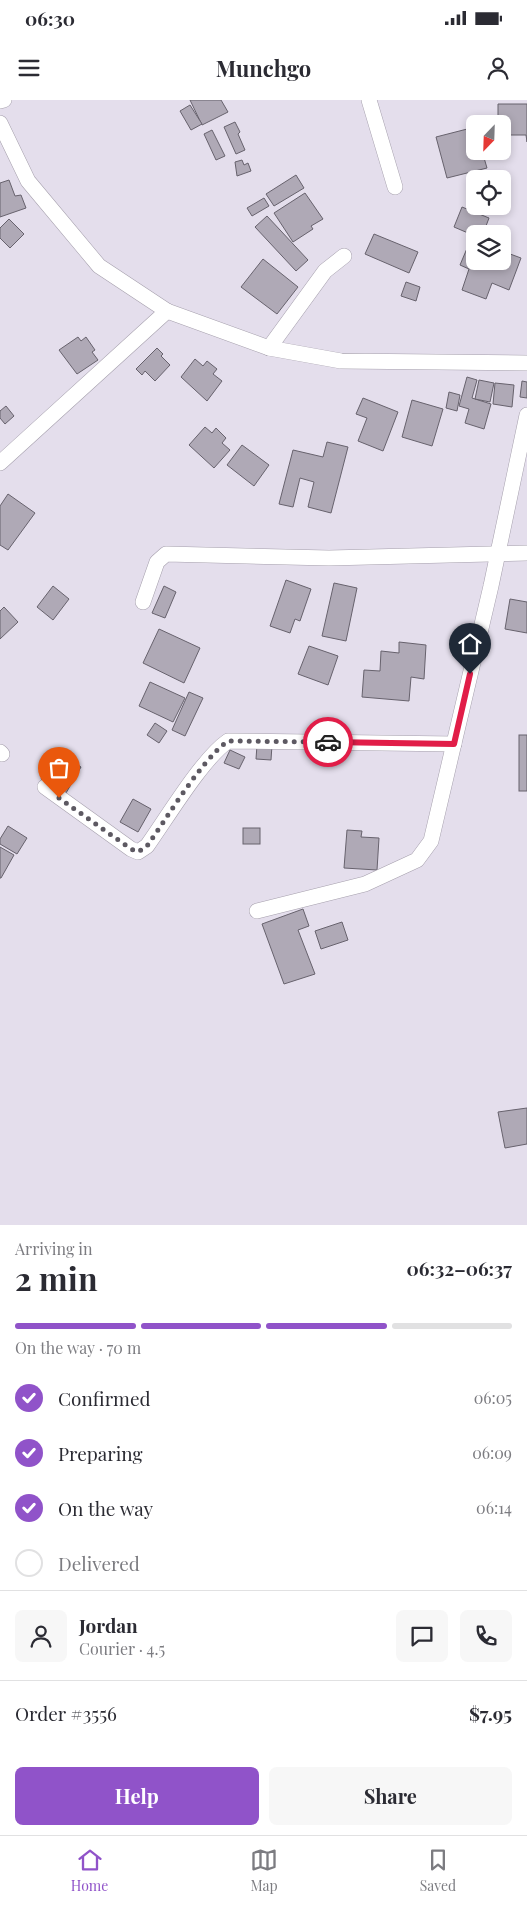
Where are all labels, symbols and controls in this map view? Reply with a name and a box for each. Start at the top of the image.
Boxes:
text: 06:30 [25,5,75,31]
text: Munchgo [216,53,311,83]
icon: menu [15,54,43,82]
icon: person [484,54,512,82]
north arrow [466,115,511,160]
map controls [466,115,511,270]
button: locate [466,170,511,215]
button: layers [466,225,511,270]
pin [449,623,491,674]
icon: home [456,630,484,658]
courier [303,717,353,767]
icon: car [314,728,342,756]
pin [38,747,80,798]
icon: bag [45,754,73,782]
text: Arriving in [15,1238,93,1259]
text: 06:32–06:37 [407,1255,512,1281]
text: 2 min [15,1256,98,1299]
text: On the way · 70 m [15,1337,141,1358]
icon: check [15,1384,43,1412]
text: Confirmed [58,1385,151,1411]
text: 06:05 [474,1387,512,1408]
icon: check [15,1439,43,1467]
text: Preparing [58,1440,143,1466]
text: 06:09 [472,1442,512,1463]
icon: check [15,1494,43,1522]
text: On the way [58,1495,153,1521]
text: 06:14 [476,1497,512,1518]
text: Delivered [58,1550,140,1576]
button: person [15,1610,67,1662]
button: chat [396,1610,448,1662]
button: phone [460,1610,512,1662]
text: Jordan [79,1612,138,1638]
text: Courier · 4.5 [79,1638,165,1659]
text: Order #3556 [15,1700,117,1726]
text: $7.95 [469,1700,512,1726]
button: Help [15,1767,259,1825]
button: Share [269,1767,512,1825]
tab: Home [71,1846,108,1895]
tab: Map [250,1846,278,1895]
tab: Saved [420,1846,456,1895]

